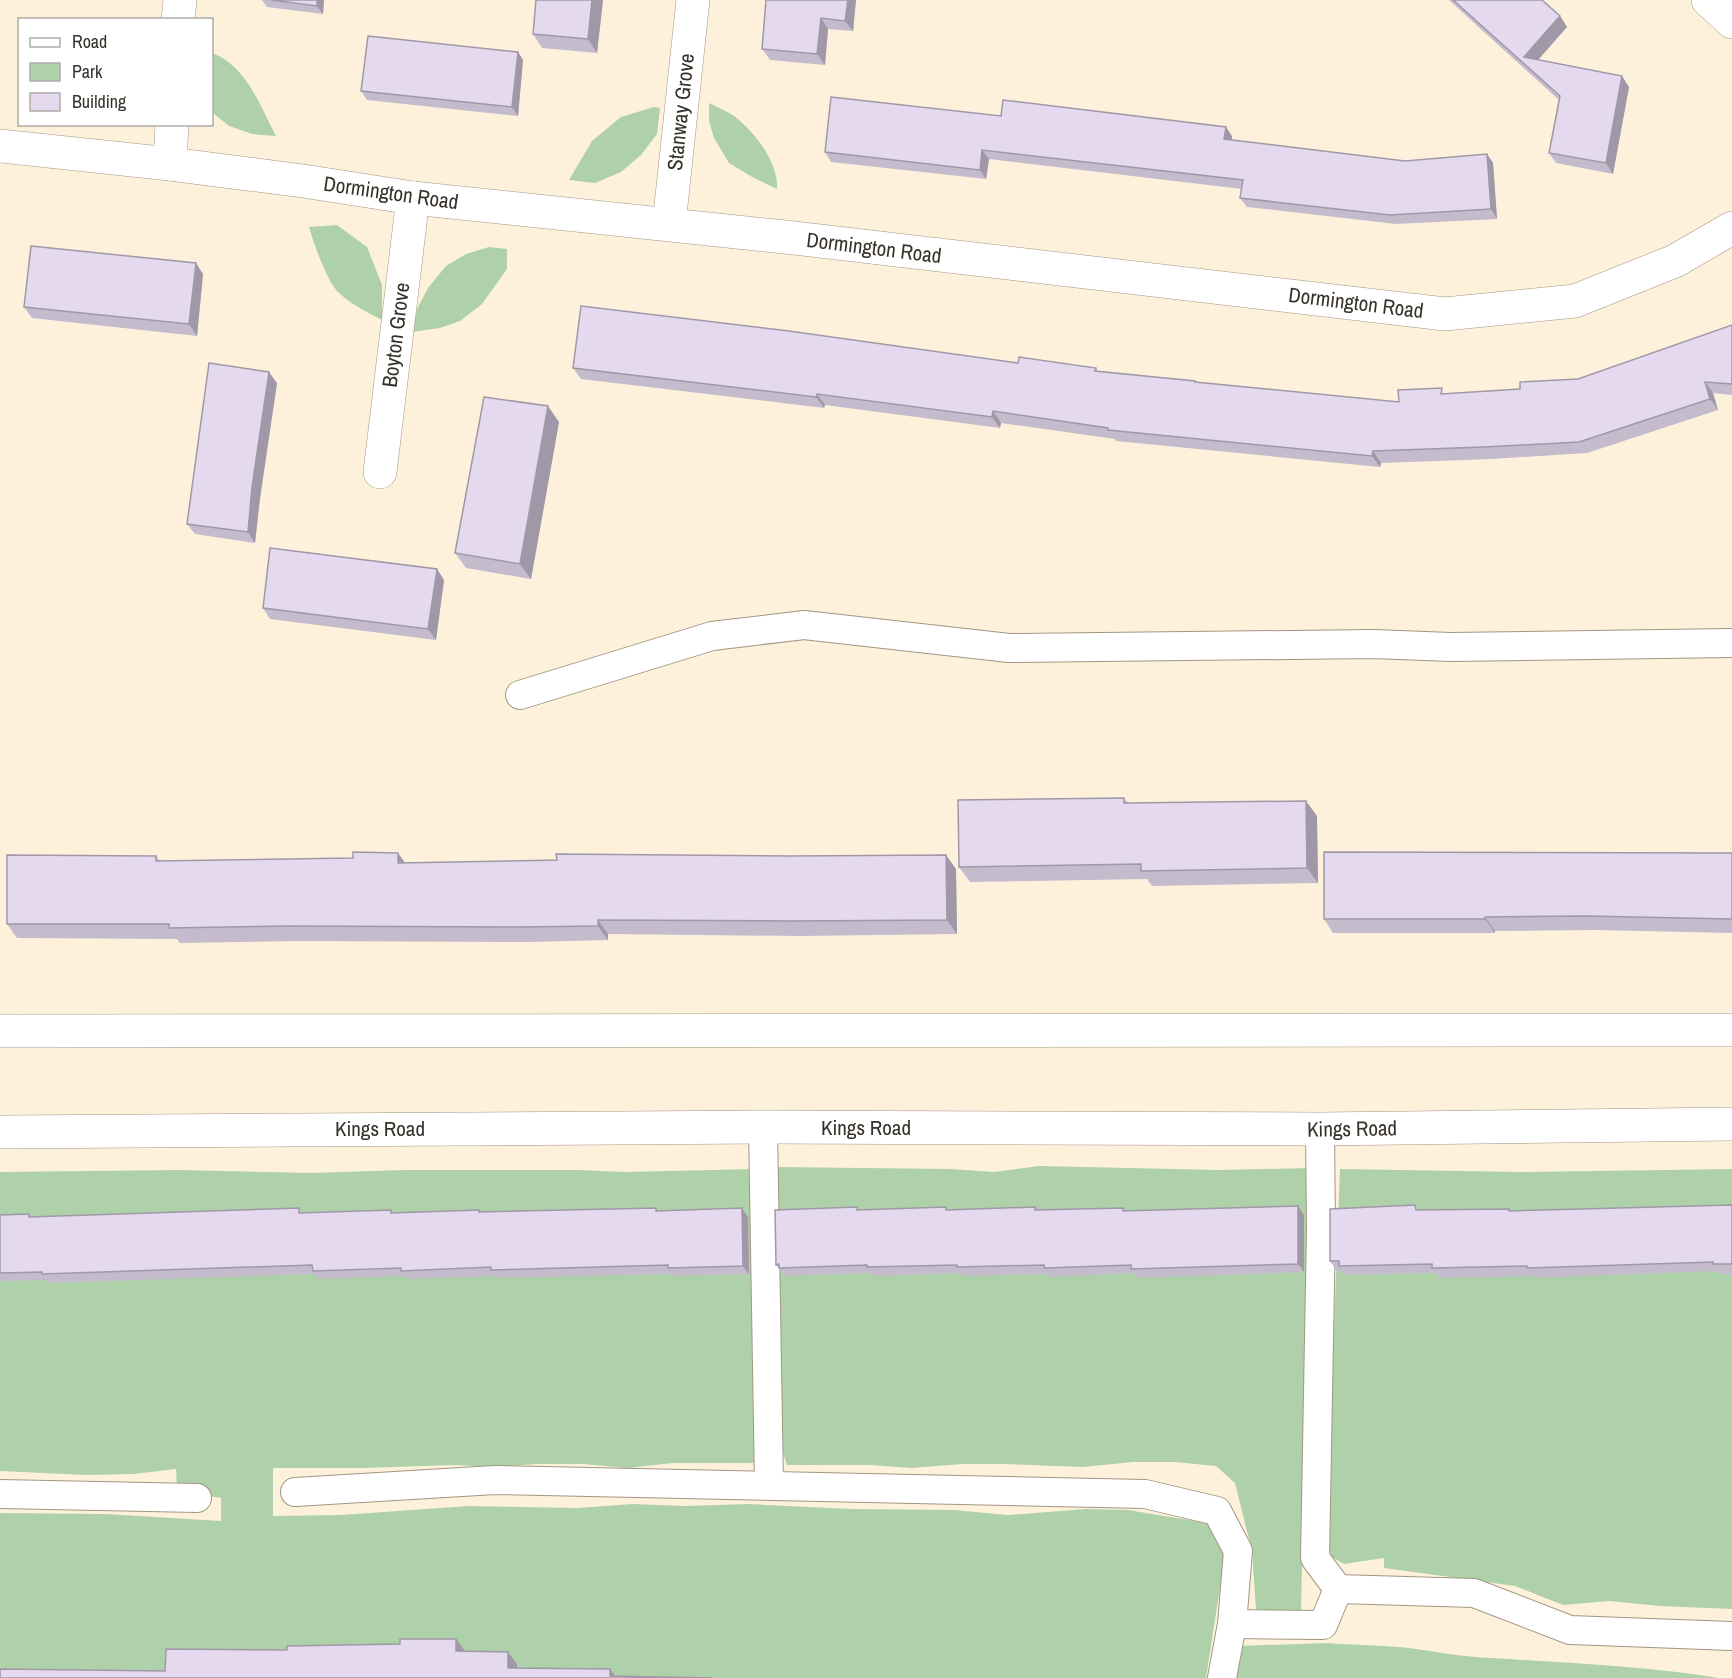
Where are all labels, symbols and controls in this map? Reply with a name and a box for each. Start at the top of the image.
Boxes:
legend [18,18,213,126]
text: Road [72,29,107,54]
street label: Stanway Grove [660,52,701,172]
text: Park [72,59,103,84]
text: Building [72,89,127,114]
street label: Dormington Road [322,169,460,216]
street label: Dormington Road [805,225,943,270]
street label: Dormington Road [1287,280,1425,325]
street label: Boyton Grove [375,281,416,389]
street label: Kings Road [821,1113,911,1142]
street label: Kings Road [1307,1113,1397,1144]
street label: Kings Road [335,1114,425,1143]

